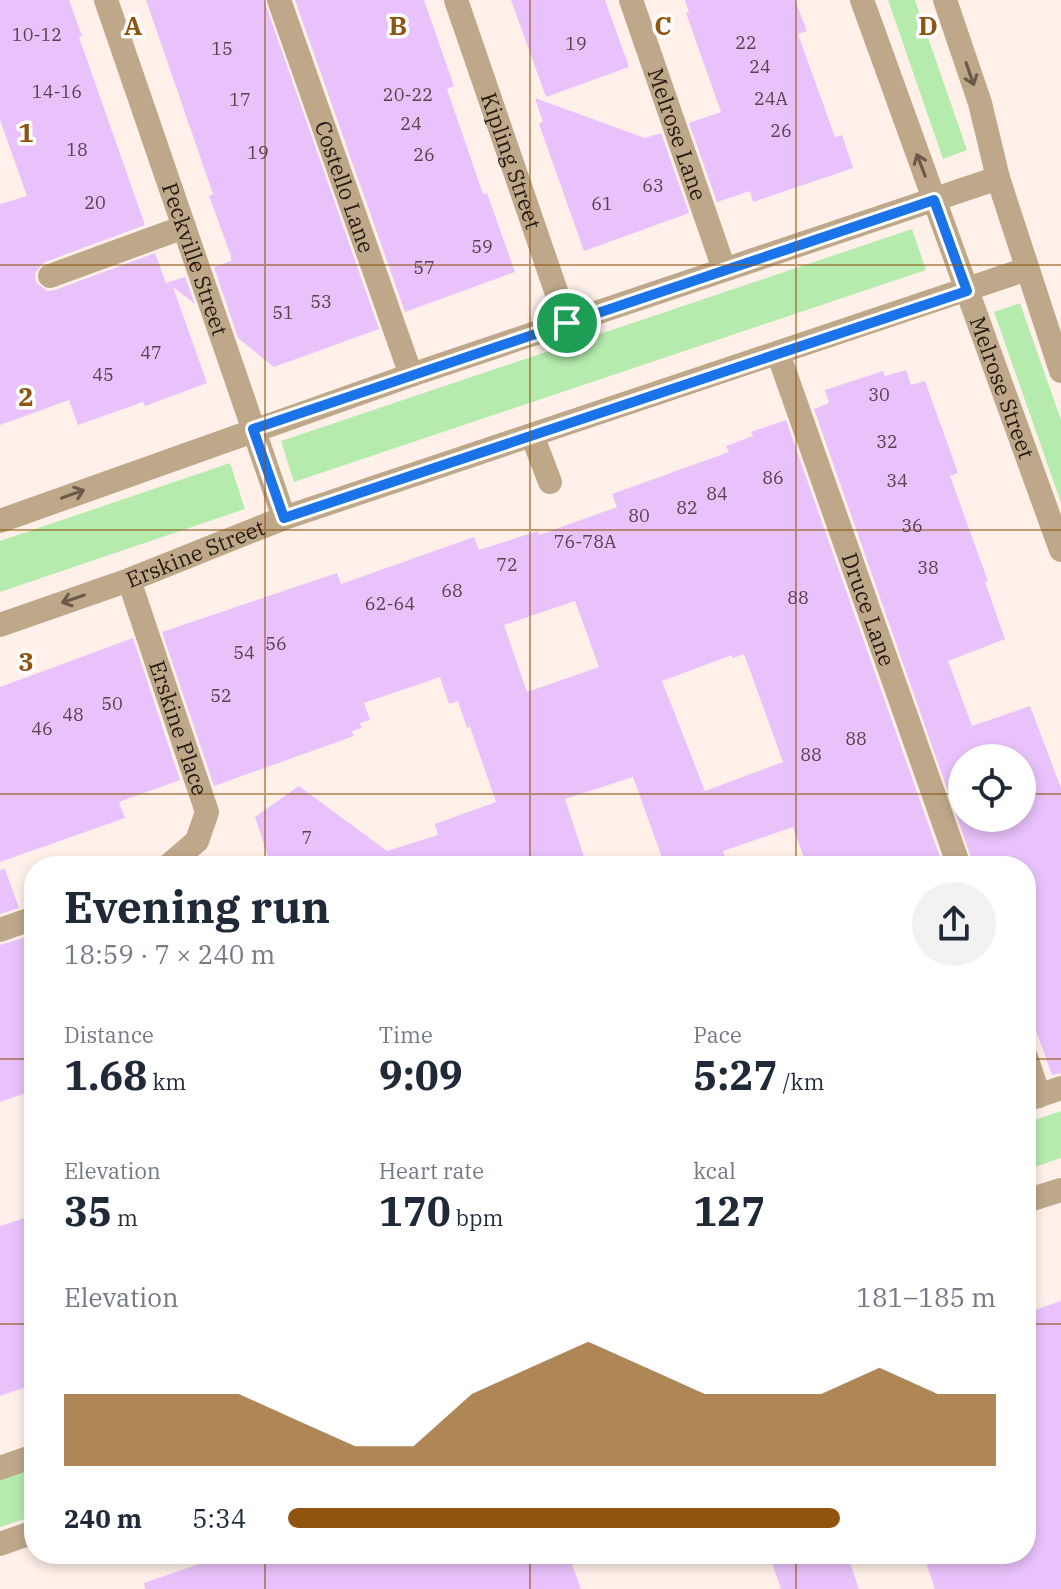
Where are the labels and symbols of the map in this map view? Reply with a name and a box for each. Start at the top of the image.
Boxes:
text: A [124,8,142,42]
text: B [389,8,407,42]
text: C [654,8,672,42]
text: D [918,8,938,42]
house number: 10-12 [12,23,62,46]
house number: 22 [735,31,757,54]
house number: 19 [565,32,587,55]
house number: 15 [211,37,233,60]
house number: 24 [749,55,771,78]
one-way arrow [964,61,979,86]
street label: Melrose Lane [642,64,714,204]
house number: 14-16 [32,80,82,103]
house number: 20-22 [383,83,433,106]
house number: 24A [754,87,789,110]
house number: 17 [229,88,251,111]
street label: Kipling Street [475,88,549,233]
house number: 24 [400,112,422,135]
text: 1 [18,115,34,149]
street label: Costello Lane [309,117,382,257]
house number: 26 [770,119,792,142]
house number: 18 [66,138,88,161]
house number: 19 [247,141,269,164]
house number: 26 [413,143,435,166]
one-way arrow [913,153,927,178]
house number: 63 [642,174,664,197]
street label: Peckville Street [156,179,235,340]
house number: 20 [84,191,106,214]
house number: 61 [591,192,613,215]
house number: 59 [471,235,493,258]
house number: 57 [413,256,435,279]
pin [533,289,601,357]
house number: 53 [310,290,332,313]
house number: 51 [272,301,294,324]
street label: Melrose Street [964,312,1042,463]
house number: 47 [140,341,162,364]
house number: 45 [92,363,114,386]
text: 2 [18,379,34,413]
house number: 30 [868,383,890,406]
house number: 32 [876,430,898,453]
house number: 86 [762,466,784,489]
house number: 34 [886,469,908,492]
house number: 84 [706,482,728,505]
one-way arrow [61,486,86,501]
house number: 82 [676,496,698,519]
house number: 80 [628,504,650,527]
street label: Erskine Street [121,512,269,594]
house number: 36 [901,514,923,537]
house number: 76-78A [554,530,617,553]
street label: Druce Lane [836,549,902,670]
house number: 72 [496,553,518,576]
house number: 38 [917,556,939,579]
house number: 68 [441,579,463,602]
house number: 88 [787,586,809,609]
house number: 62-64 [365,592,415,615]
one-way arrow [61,593,86,608]
house number: 56 [265,632,287,655]
house number: 54 [233,641,255,664]
text: 3 [18,644,34,678]
street label: Erskine Place [143,656,215,799]
house number: 52 [210,684,232,707]
house number: 50 [101,692,123,715]
house number: 48 [62,703,84,726]
house number: 46 [31,717,53,740]
house number: 88 [845,727,867,750]
house number: 88 [800,743,822,766]
house number: 7 [302,826,312,849]

